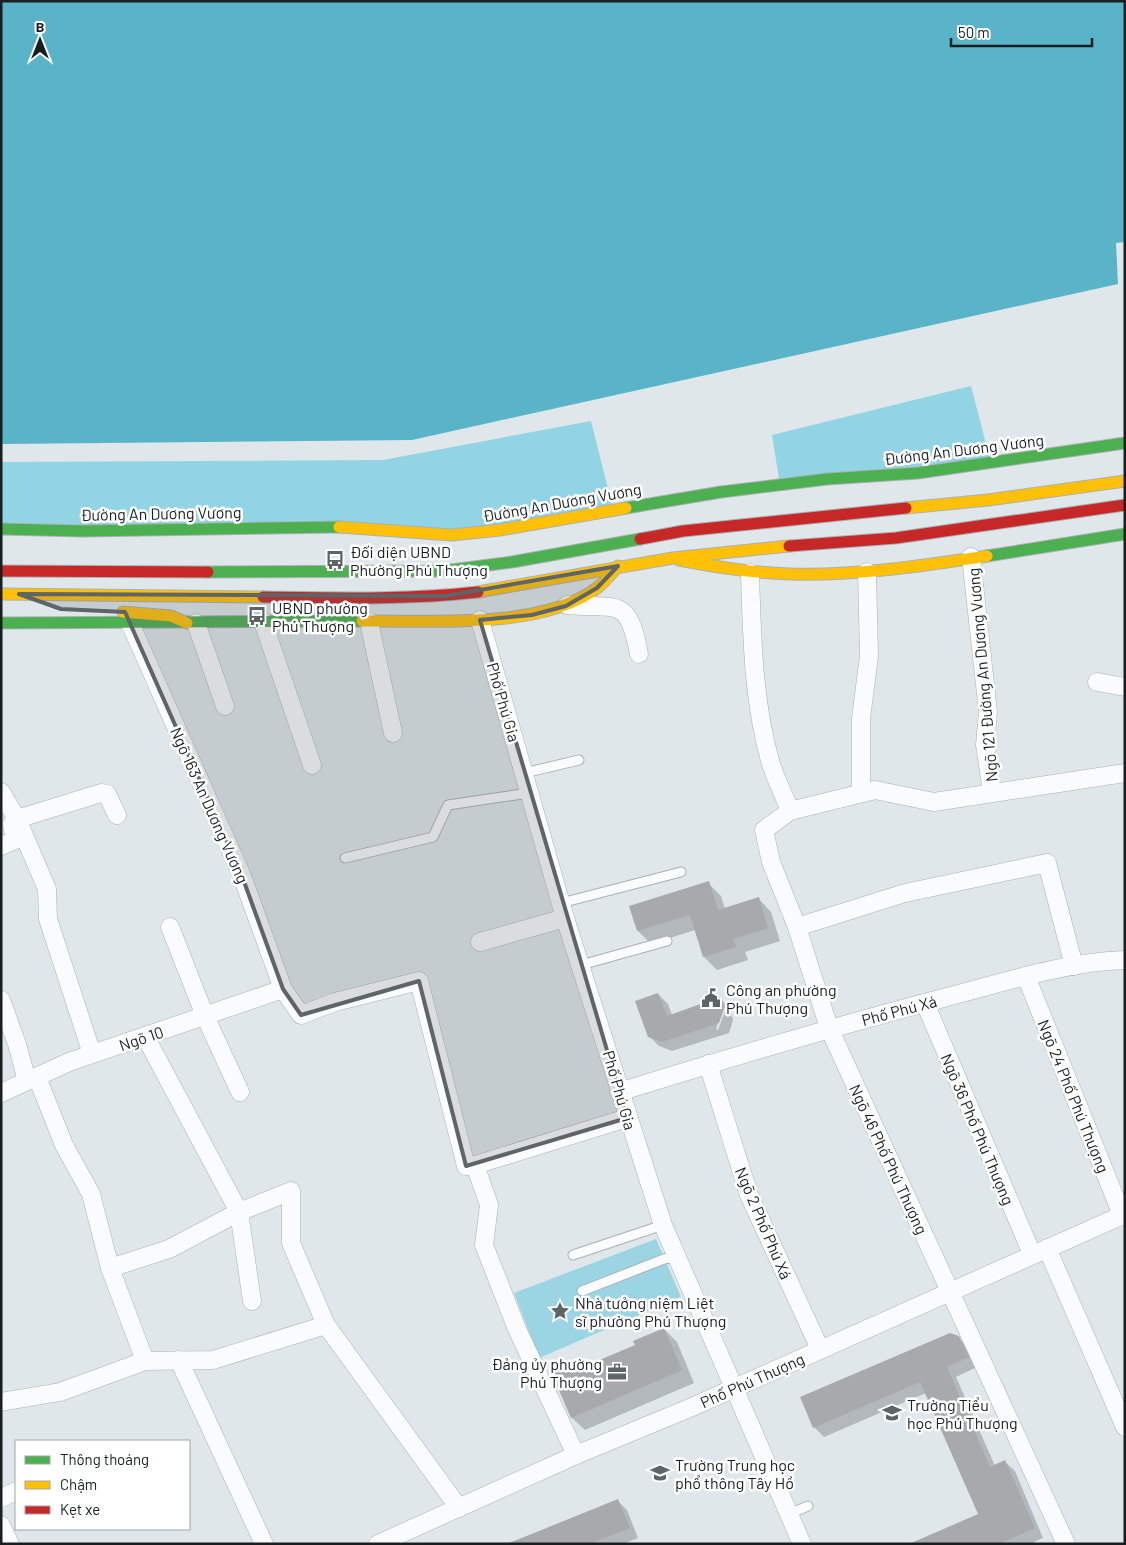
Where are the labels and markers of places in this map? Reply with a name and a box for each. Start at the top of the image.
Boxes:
place label: Đối diện UBND Phường Phú Thượng [350,542,488,579]
bus stop icon: Đối diện UBND Phường Phú Thượng [324,549,346,571]
place label: UBND phường Phú Thượng [272,598,368,635]
bus stop icon: UBND phường Phú Thượng [246,605,268,627]
place label: Công an phường Phú Thượng [726,980,836,1017]
public building icon: Công an phường Phú Thượng [700,987,722,1009]
place label: Nhà tưởng niệm Liệt sĩ phường Phú Thượng [575,1293,726,1330]
place icon: Nhà tưởng niệm Liệt sĩ phường Phú Thượng [549,1300,571,1322]
place label: Đảng ủy phường Phú Thượng [492,1354,602,1391]
office icon: Đảng ủy phường Phú Thượng [606,1361,628,1383]
place label: Trường Tiểu học Phú Thượng [907,1395,1018,1432]
school or university icon: Trường Tiểu học Phú Thượng [881,1402,903,1424]
place label: Trường Trung học phổ thông Tây Hồ [675,1455,795,1492]
school or university icon: Trường Trung học phổ thông Tây Hồ [649,1462,671,1484]

